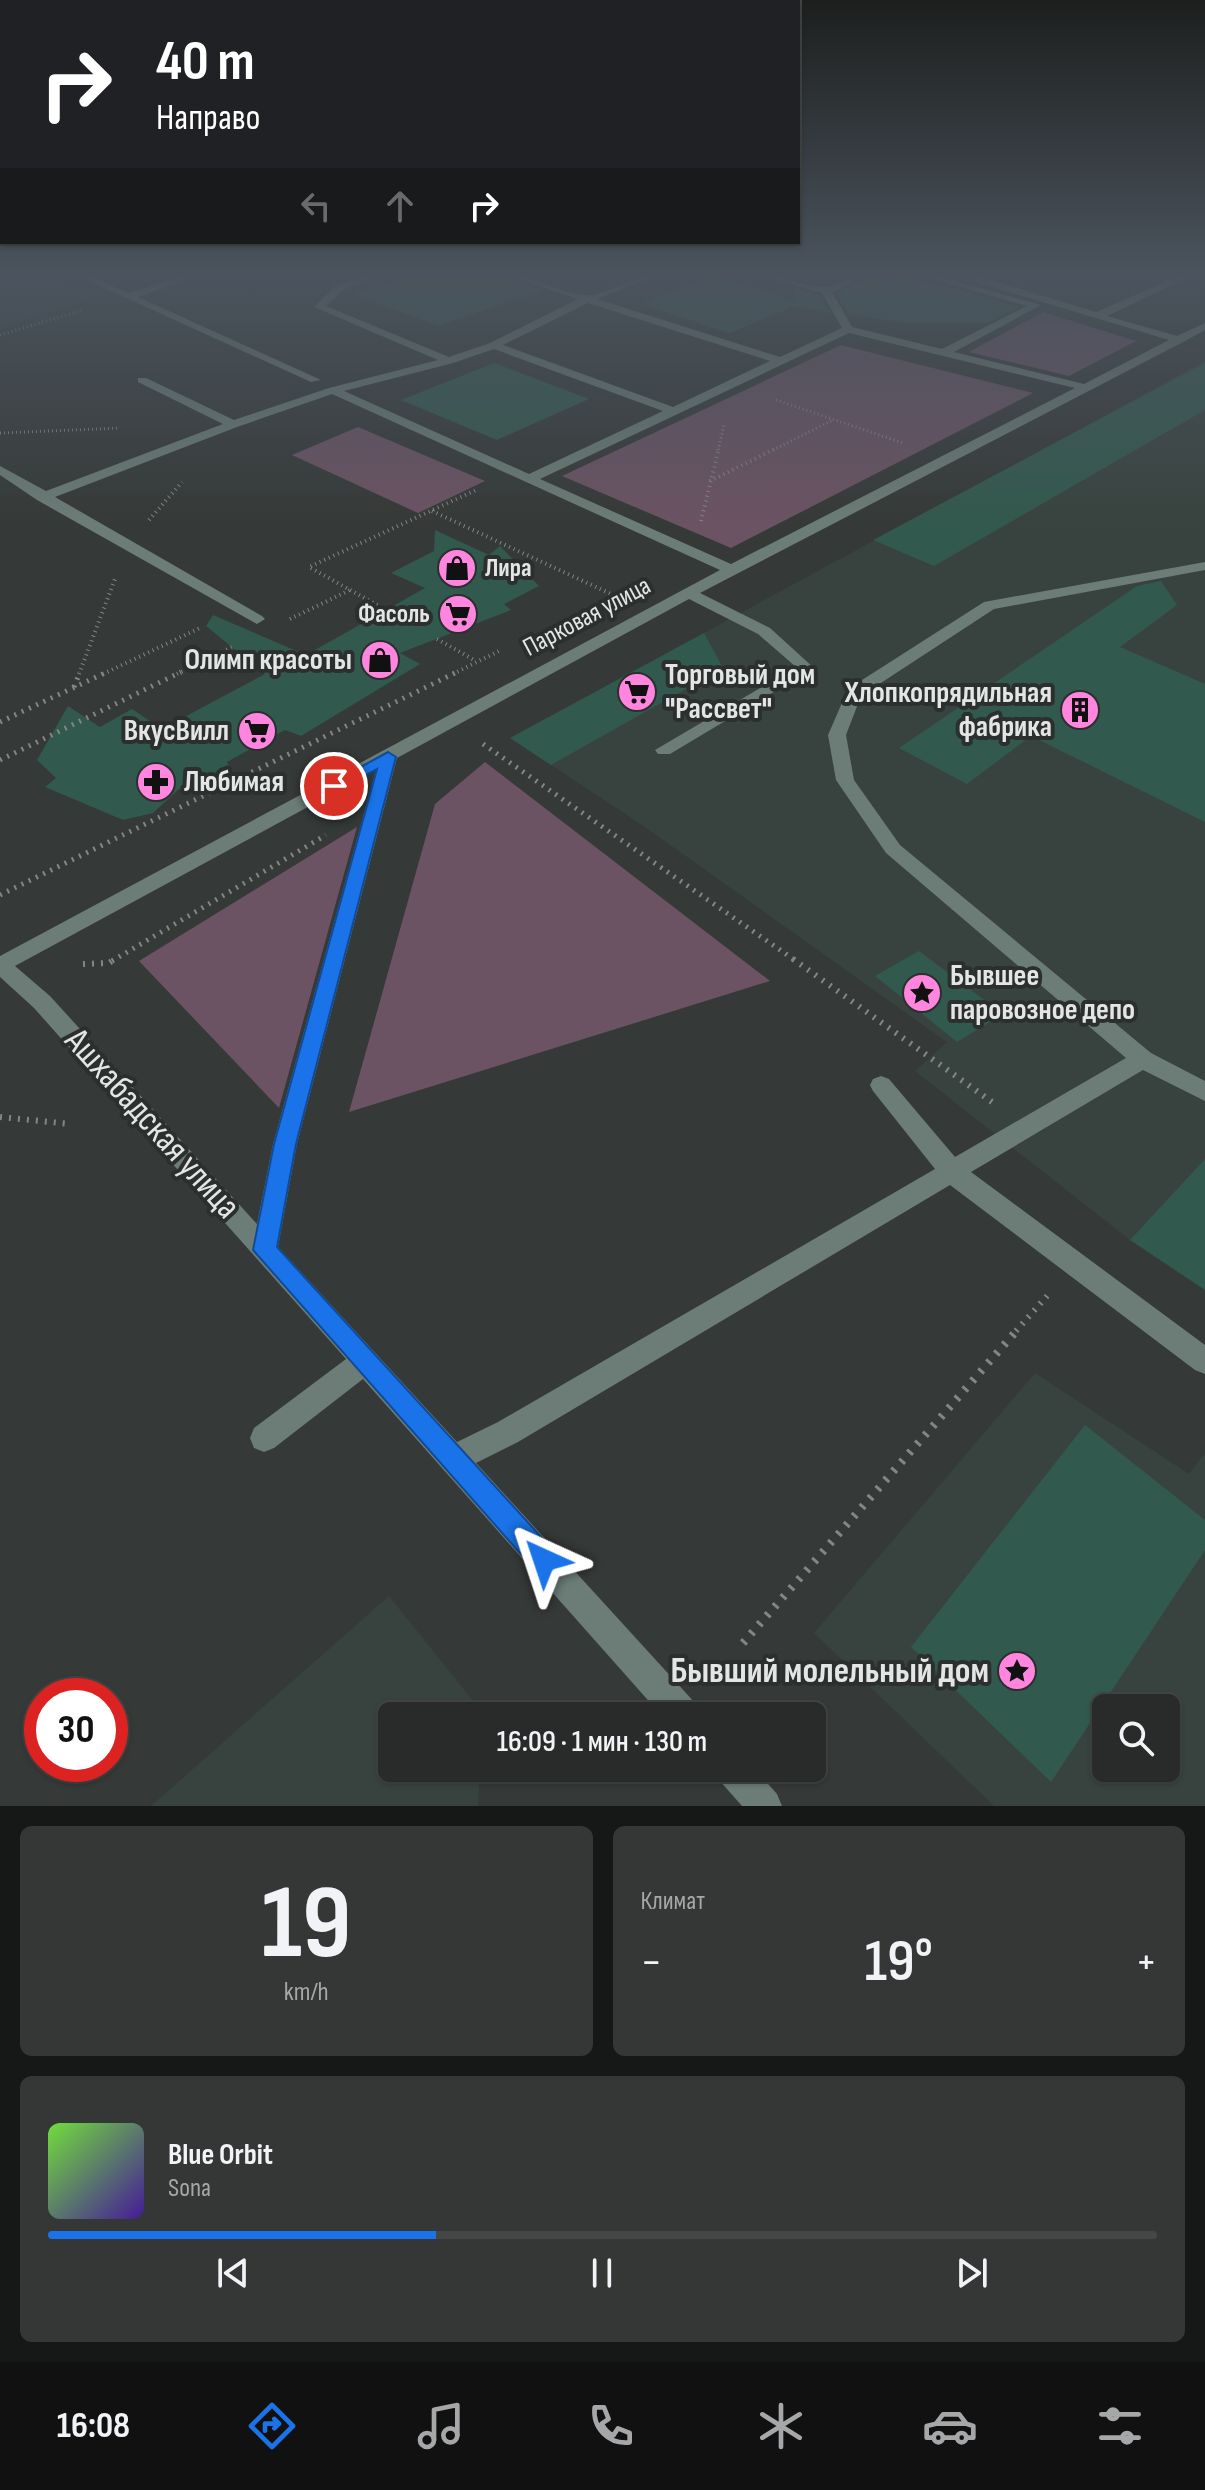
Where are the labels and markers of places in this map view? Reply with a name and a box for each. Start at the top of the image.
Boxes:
shop icon: Лира [436,547,478,589]
place label: Лира [485,553,532,584]
supermarket icon: Фасоль [437,593,479,635]
place label: Фасоль [358,599,430,630]
shop icon: Олимп красоты [359,639,401,681]
place label: Олимп красоты [184,642,352,678]
place label: Торговый дом "Рассвет" [665,657,815,727]
supermarket icon: Торговый дом "Рассвет" [616,671,658,713]
place label: Хлопкопрядильная фабрика [844,675,1052,745]
building icon: Хлопкопрядильная фабрика [1059,689,1101,731]
supermarket icon: ВкусВилл [236,710,278,752]
place label: ВкусВилл [124,713,229,749]
pin [300,752,368,820]
pharmacy icon: Любимая [135,761,177,803]
place label: Любимая [184,764,284,800]
place label: Бывшее паровозное депо [950,958,1135,1028]
place icon: Бывшее паровозное депо [901,972,943,1014]
place label: Бывший молельный дом [670,1650,989,1693]
place icon: Бывший молельный дом [996,1650,1038,1692]

